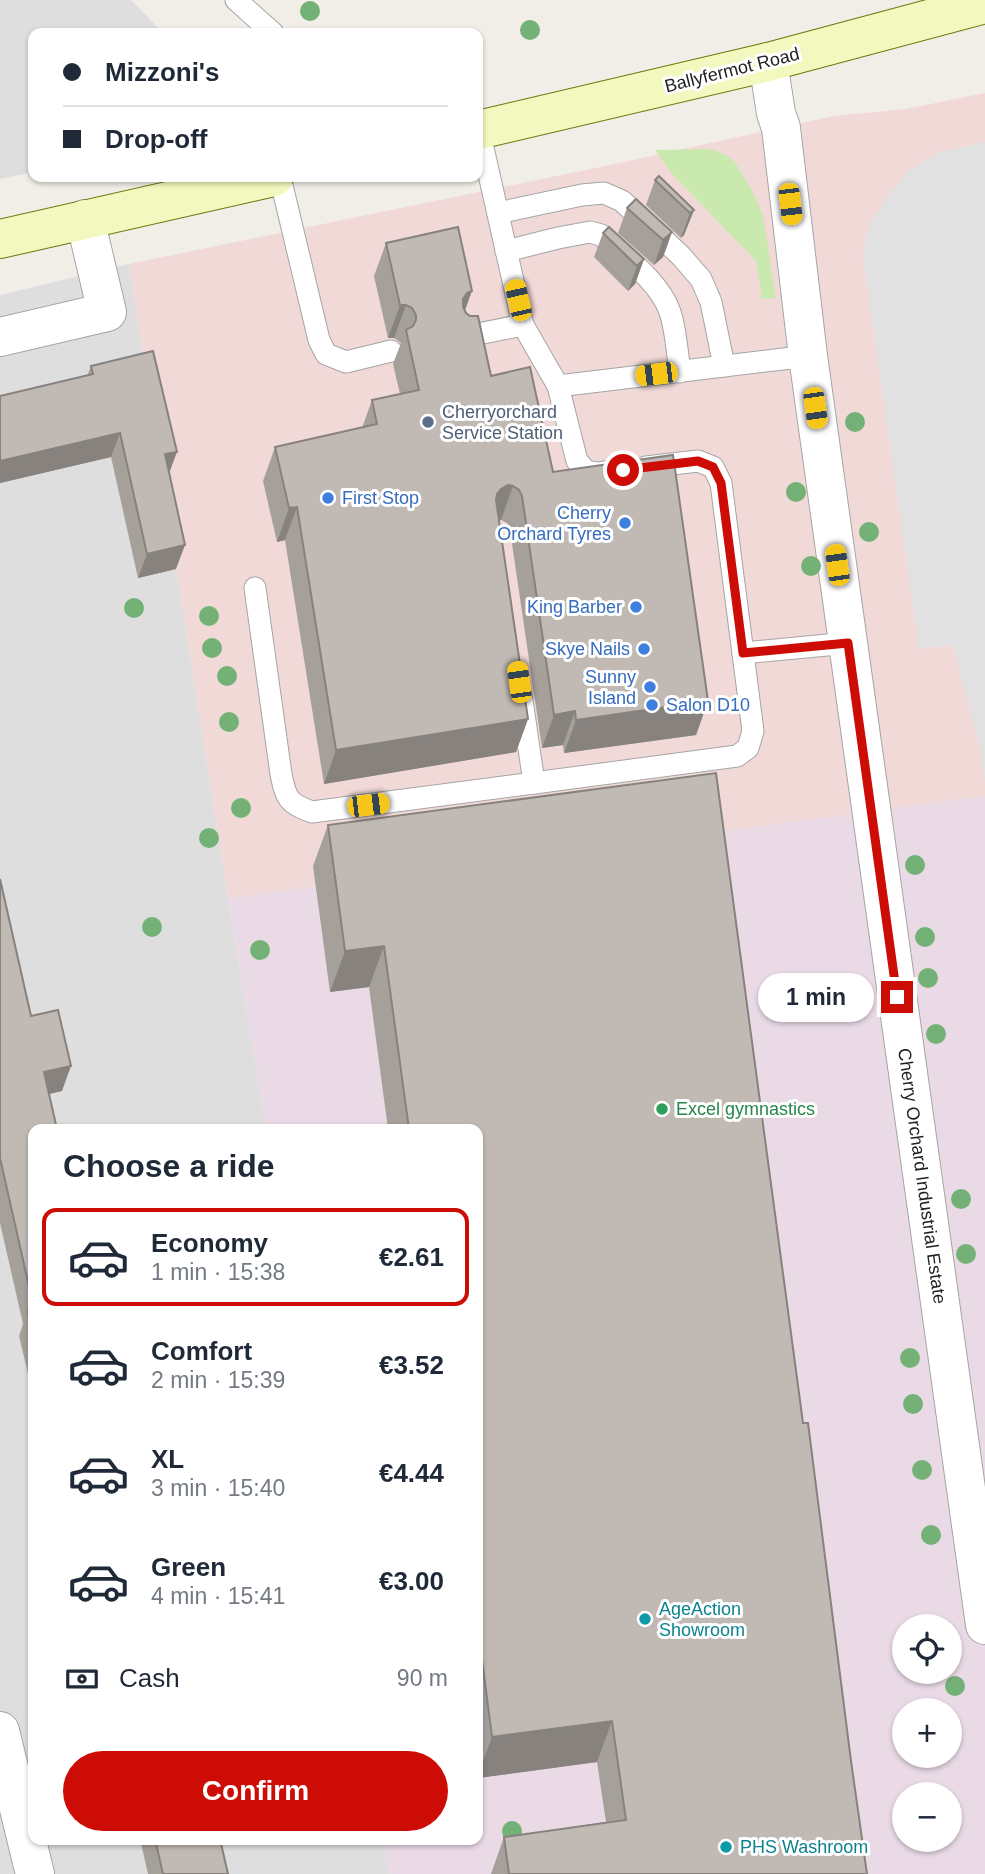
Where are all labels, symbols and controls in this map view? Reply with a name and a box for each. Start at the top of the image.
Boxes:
street label: Ballyfermot Road [663,44,801,96]
text: Mizzoni's [105,57,220,87]
text: Drop-off [105,124,208,154]
car [778,182,803,226]
car [504,277,533,323]
car [634,361,679,387]
car [802,386,829,430]
place label: Cherryorchard Service Station [442,402,563,443]
marker: Cherryorchard Service Station [420,414,436,430]
route start [607,454,639,486]
place label: First Stop [342,488,419,508]
marker: First Stop [320,490,336,506]
place label: Cherry Orchard Tyres [497,503,611,544]
marker: Cherry Orchard Tyres [617,515,633,531]
car [824,543,851,587]
place label: King Barber [527,597,622,617]
marker: King Barber [628,599,644,615]
place label: Skye Nails [545,639,630,659]
marker: Skye Nails [636,641,652,657]
car [506,660,533,704]
place label: Sunny Island [585,667,636,708]
marker: Sunny Island [642,679,658,695]
place label: Salon D10 [666,695,750,715]
marker: Salon D10 [644,697,660,713]
car [346,792,391,818]
callout: 1 min [757,972,872,1021]
route end [881,981,913,1013]
text: 1 min [786,984,846,1010]
street label: Cherry Orchard Industrial Estate [894,1047,950,1305]
place label: Excel gymnastics [676,1099,815,1119]
marker: Excel gymnastics [654,1101,670,1117]
text: Choose a ride [63,1148,275,1184]
icon: car [67,1226,130,1289]
text: Economy [151,1228,268,1258]
text: €2.61 [379,1242,444,1272]
text: 1 min · 15:38 [151,1259,285,1285]
icon: car [67,1334,130,1397]
text: Comfort [151,1336,252,1366]
text: €3.52 [379,1350,444,1380]
text: 2 min · 15:39 [151,1367,285,1393]
icon: car [67,1442,130,1505]
text: XL [151,1444,184,1474]
text: €4.44 [379,1458,444,1488]
text: 3 min · 15:40 [151,1475,285,1501]
icon: car [67,1550,130,1613]
text: Green [151,1552,226,1582]
text: €3.00 [379,1566,444,1596]
text: 4 min · 15:41 [151,1583,285,1609]
place label: AgeAction Showroom [659,1599,745,1640]
marker: AgeAction Showroom [637,1611,653,1627]
map controls [892,1614,962,1852]
button: locate [892,1614,962,1684]
icon: cash [63,1660,101,1698]
text: Cash [119,1663,180,1693]
text: 90 m [397,1665,448,1691]
button: + [892,1698,962,1768]
button: Confirm [63,1751,448,1831]
button: − [892,1782,962,1852]
place label: PHS Washroom [740,1837,868,1857]
marker: PHS Washroom [718,1839,734,1855]

